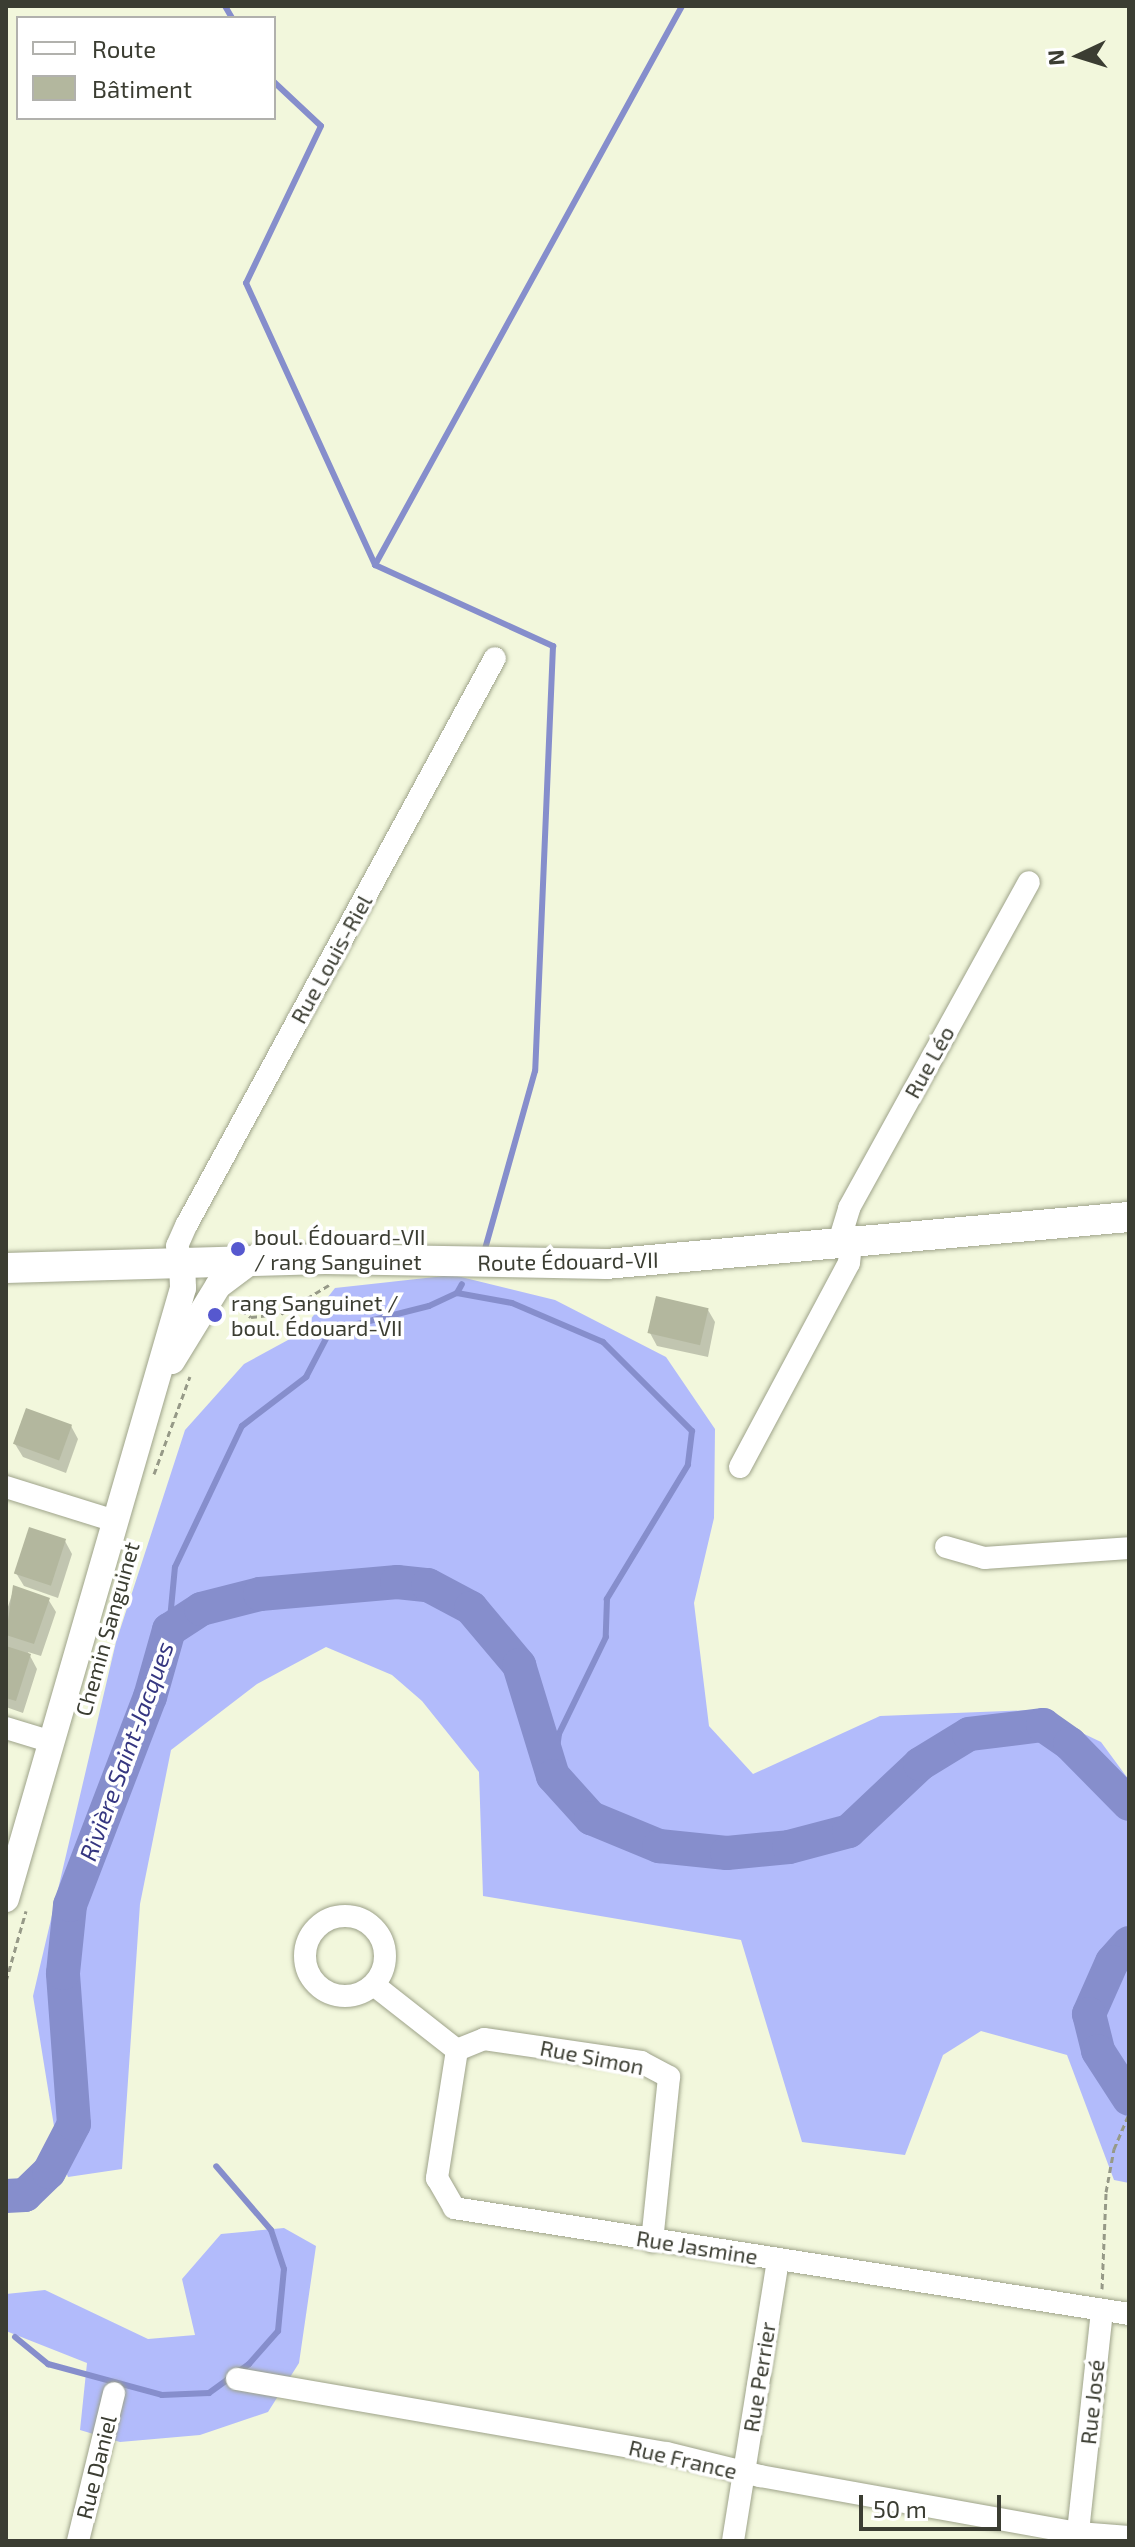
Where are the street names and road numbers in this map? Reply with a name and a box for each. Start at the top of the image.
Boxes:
street label: Rue Louis-Riel [285,890,377,1028]
street label: Rue Léo [898,1021,960,1103]
street label: Route Édouard-VII [477,1246,659,1276]
street label: Chemin Sanguinet [70,1539,144,1719]
street label: Rue Simon [538,2034,646,2080]
street label: Rue Jasmine [634,2224,760,2270]
street label: Rue Perrier [737,2320,781,2434]
street label: Rue José [1074,2358,1110,2446]
street label: Rue Daniel [70,2412,122,2522]
street label: Rue France [626,2434,740,2484]

